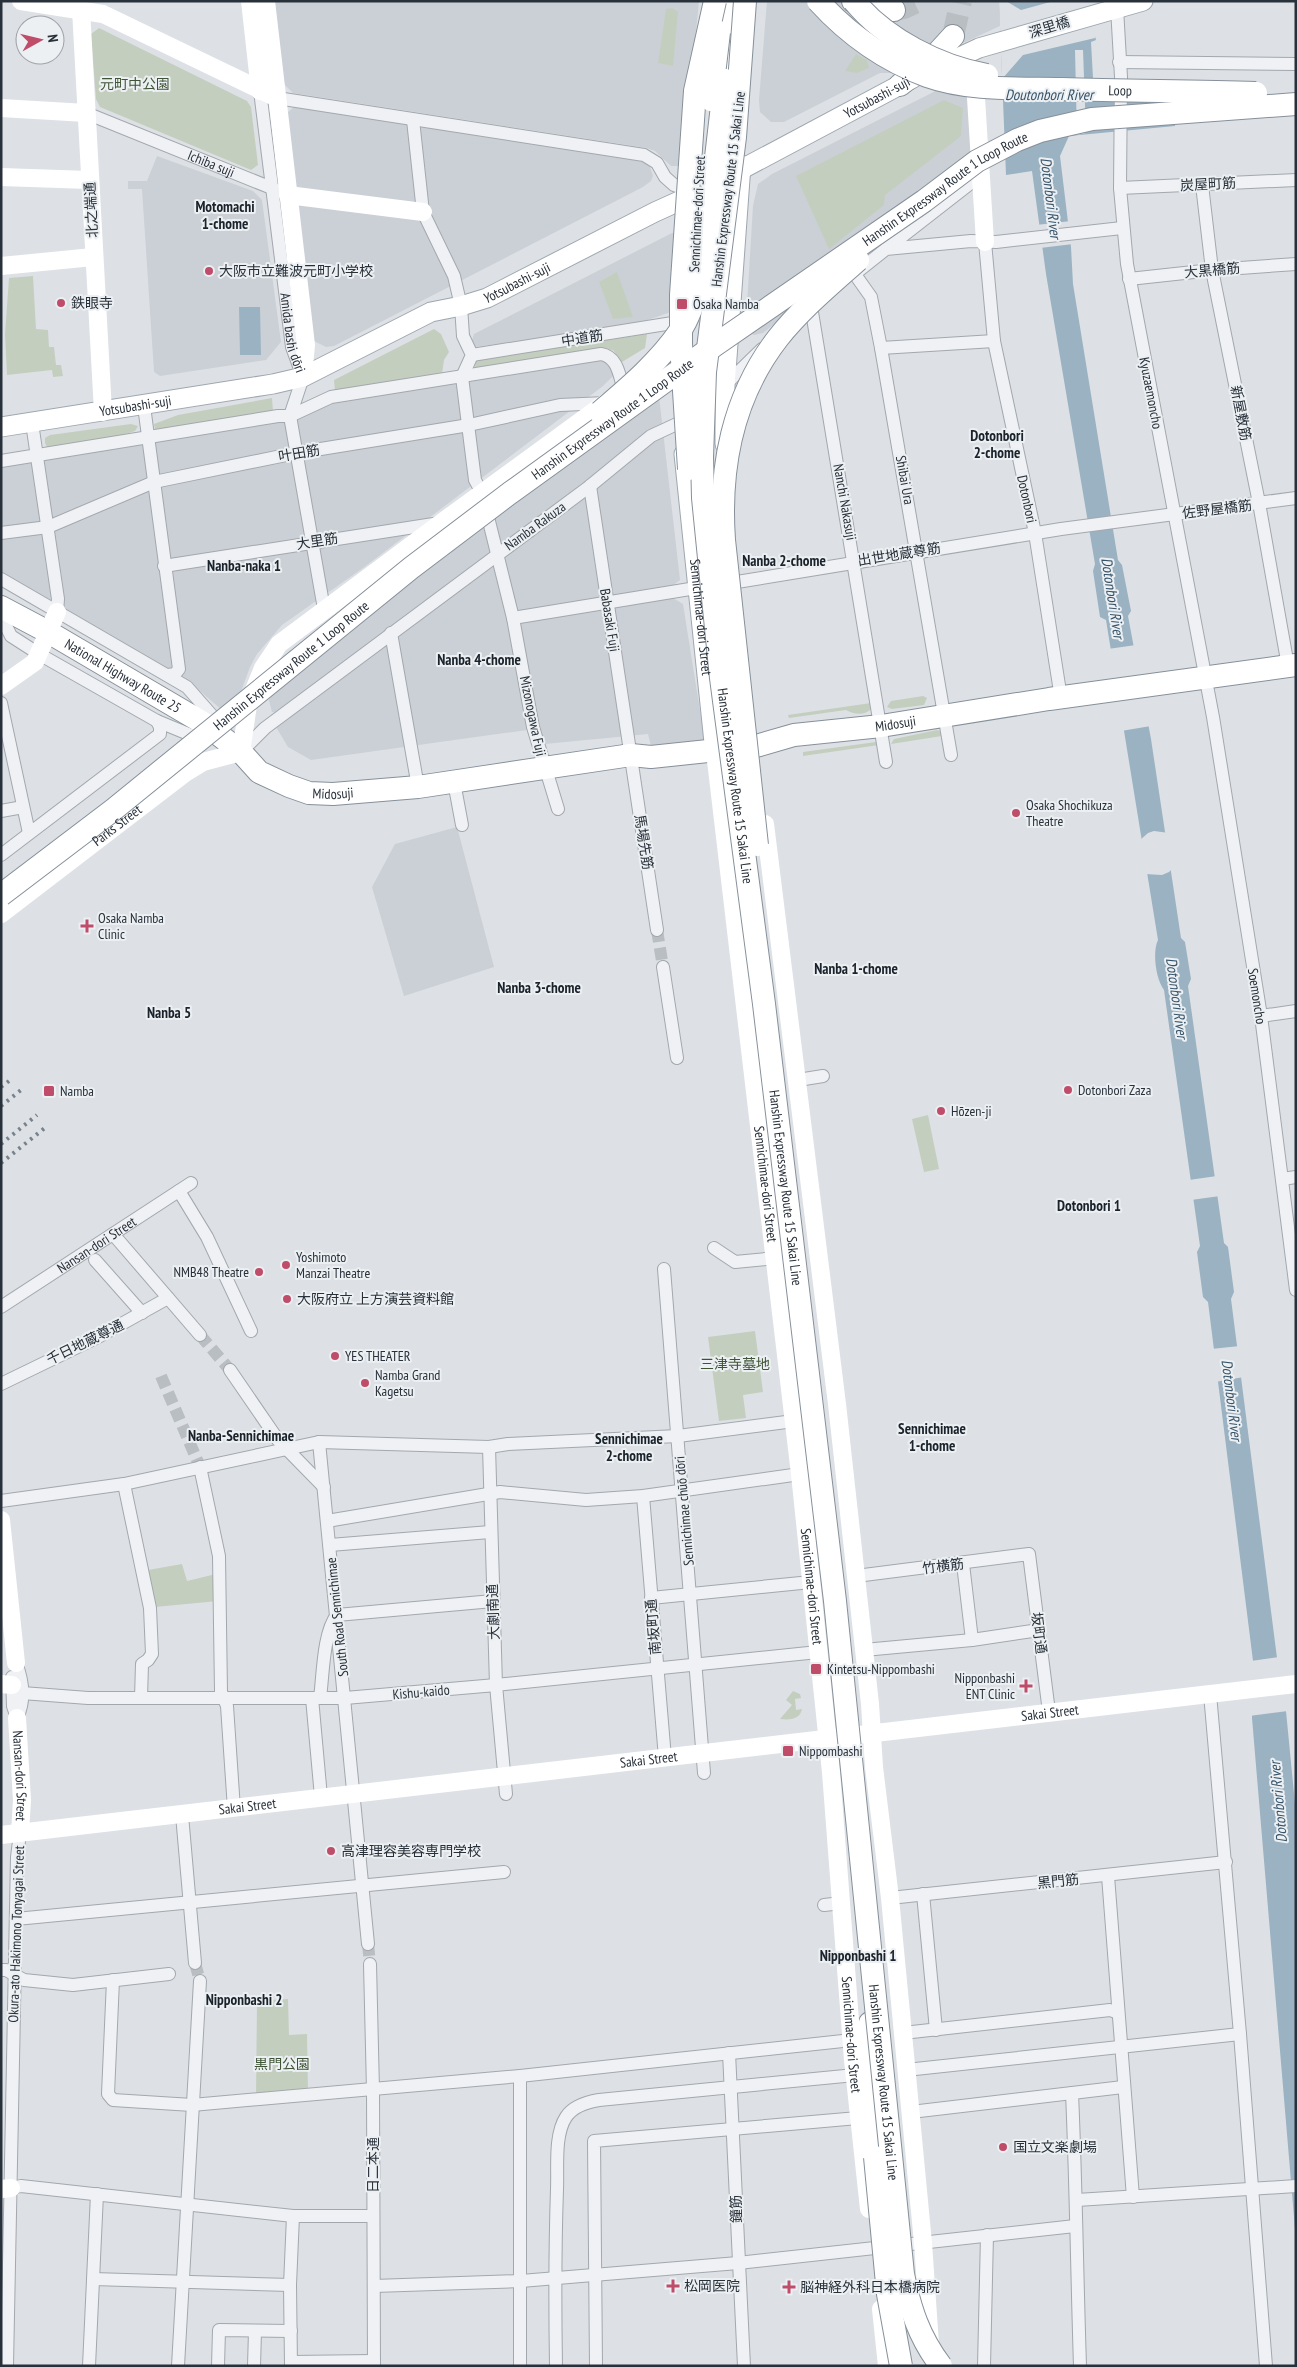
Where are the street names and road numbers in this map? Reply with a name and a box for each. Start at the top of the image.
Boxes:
street label: 深里橋 [1026,12,1072,42]
street label: Yotsubashi-suji [840,72,913,122]
street label: Loop [1108,81,1132,100]
street label: Hanshin Expressway Route 15 Sakai Line [707,90,749,288]
street label: Hanshin Expressway Route 1 Loop Route [859,128,1031,250]
street label: Ichiba suji [185,146,237,181]
street label: Sennichimae-dori Street [685,155,709,273]
street label: 炭屋町筋 [1180,174,1236,194]
street label: 北之端通 [81,182,101,238]
street label: Yotsubashi-suji [482,258,553,307]
street label: 大黒橋筋 [1183,259,1241,281]
street label: Amida bashi dōri [276,292,310,375]
street label: 中道筋 [560,326,604,350]
street label: Hanshin Expressway Route 1 Loop Route [528,354,697,484]
street label: Kyuzaemoncho [1135,356,1167,430]
street label: 新屋敷筋 [1227,384,1255,442]
street label: Yotsubashi-suji [98,391,173,420]
street label: 叶田筋 [277,440,321,466]
street label: Shibai Ura [892,454,918,506]
street label: Nanchi Nakasuji [829,462,861,542]
street label: Dotonbori [1013,473,1041,525]
street label: 佐野屋橋筋 [1181,496,1253,522]
street label: Namba Rakuza [501,498,569,554]
street label: 大里筋 [295,529,339,553]
street label: 出世地蔵尊筋 [856,539,942,569]
street label: Sennichimae-dori Street [686,558,716,676]
street label: Babasaki Fuji [596,587,624,653]
street label: Hanshin Expressway Route 1 Loop Route [210,597,373,734]
street label: National Highway Route 25 [61,635,184,717]
street label: Mizonogawa Fuji [516,674,550,758]
street label: Hanshin Expressway Route 15 Sakai Line [713,687,757,885]
street label: Midosuji [874,712,917,736]
street label: Midosuji [312,783,354,803]
street label: Parks Street [89,800,145,850]
street label: 馬場先筋 [631,813,657,871]
street label: Soemoncho [1244,967,1270,1025]
street label: Hanshin Expressway Route 15 Sakai Line [765,1089,806,1287]
street label: Sennichimae-dori Street [750,1125,782,1243]
street label: Nansan-dori Street [53,1212,140,1277]
street label: 千日地蔵尊通 [43,1315,127,1369]
street label: Sennichimae chūō dōri [670,1455,698,1567]
street label: Sennichimae-dori Street [797,1527,827,1646]
street label: 竹横筋 [921,1555,965,1577]
street label: South Road Sennichimae [322,1556,352,1677]
street label: 大劇南通 [483,1584,503,1640]
street label: 南坂町通 [642,1598,664,1656]
street label: 坂町通 [1028,1611,1050,1655]
street label: Kishu-kaido [392,1681,450,1703]
street label: Sakai Street [1020,1700,1080,1725]
street label: Nansan-dori Street [9,1730,31,1822]
street label: Sakai Street [619,1747,678,1772]
street label: Sakai Street [218,1794,277,1819]
street label: Okura-ato Hakimono Tonyagai Street [4,1845,28,2023]
street label: 黒門筋 [1036,1870,1080,1892]
street label: Sennichimae-dori Street [838,1976,865,2094]
street label: Hanshin Expressway Route 15 Sakai Line [865,1983,903,2181]
street label: 日二本通 [364,2137,382,2193]
street label: 鐘筋 [727,2195,745,2223]

